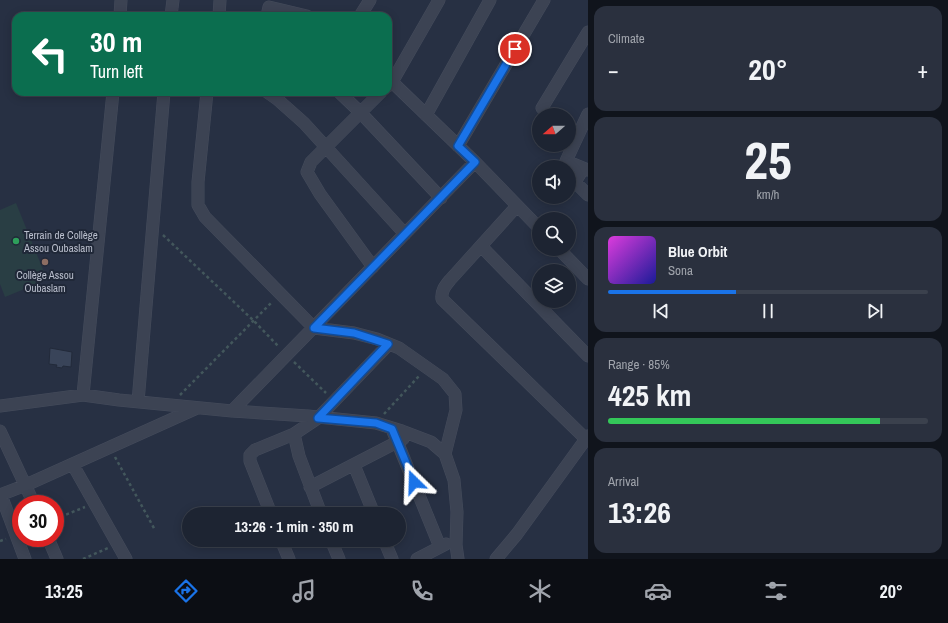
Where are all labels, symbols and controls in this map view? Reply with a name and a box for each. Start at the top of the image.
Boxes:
text: 30 m [90,23,142,61]
icon: left [24,28,76,80]
text: Climate [608,30,645,47]
pin [498,32,532,66]
icon: arrive [504,38,526,60]
text: 20° [748,49,788,89]
text: − [608,55,619,85]
text: + [917,55,928,85]
text: Turn left [90,59,143,84]
north arrow [532,108,576,152]
map controls [532,108,576,308]
text: 25 [744,125,792,195]
button: sound [532,160,576,204]
text: km/h [756,186,780,203]
button: search [532,212,576,256]
place label: Terrain de Collège Assou Oubaslam [23,228,98,255]
marker: Terrain de Collège Assou Oubaslam [11,236,21,246]
text: Blue Orbit [668,241,727,262]
marker: Collège Assou Oubaslam [40,257,50,267]
text: Sona [668,262,693,279]
button: layers [532,264,576,308]
place label: Collège Assou Oubaslam [16,268,74,295]
icon: previous [650,300,672,322]
icon: pause [757,300,779,322]
icon: next [864,300,886,322]
text: Range · 85% [608,356,670,373]
text: 425 km [608,375,691,415]
position arrow [393,461,435,503]
text: Arrival [608,473,639,490]
text: 13:26 [608,492,671,532]
speed limit sign: 30 [12,495,64,547]
text: 13:26 · 1 min · 350 m [235,516,353,537]
icon: directions [172,577,200,605]
icon: music [290,577,318,605]
icon: phone [408,577,436,605]
icon: climate [526,577,554,605]
icon: car [644,577,672,605]
icon: filters [762,577,790,605]
text: 13:25 [45,579,83,604]
text: 20° [879,579,903,604]

